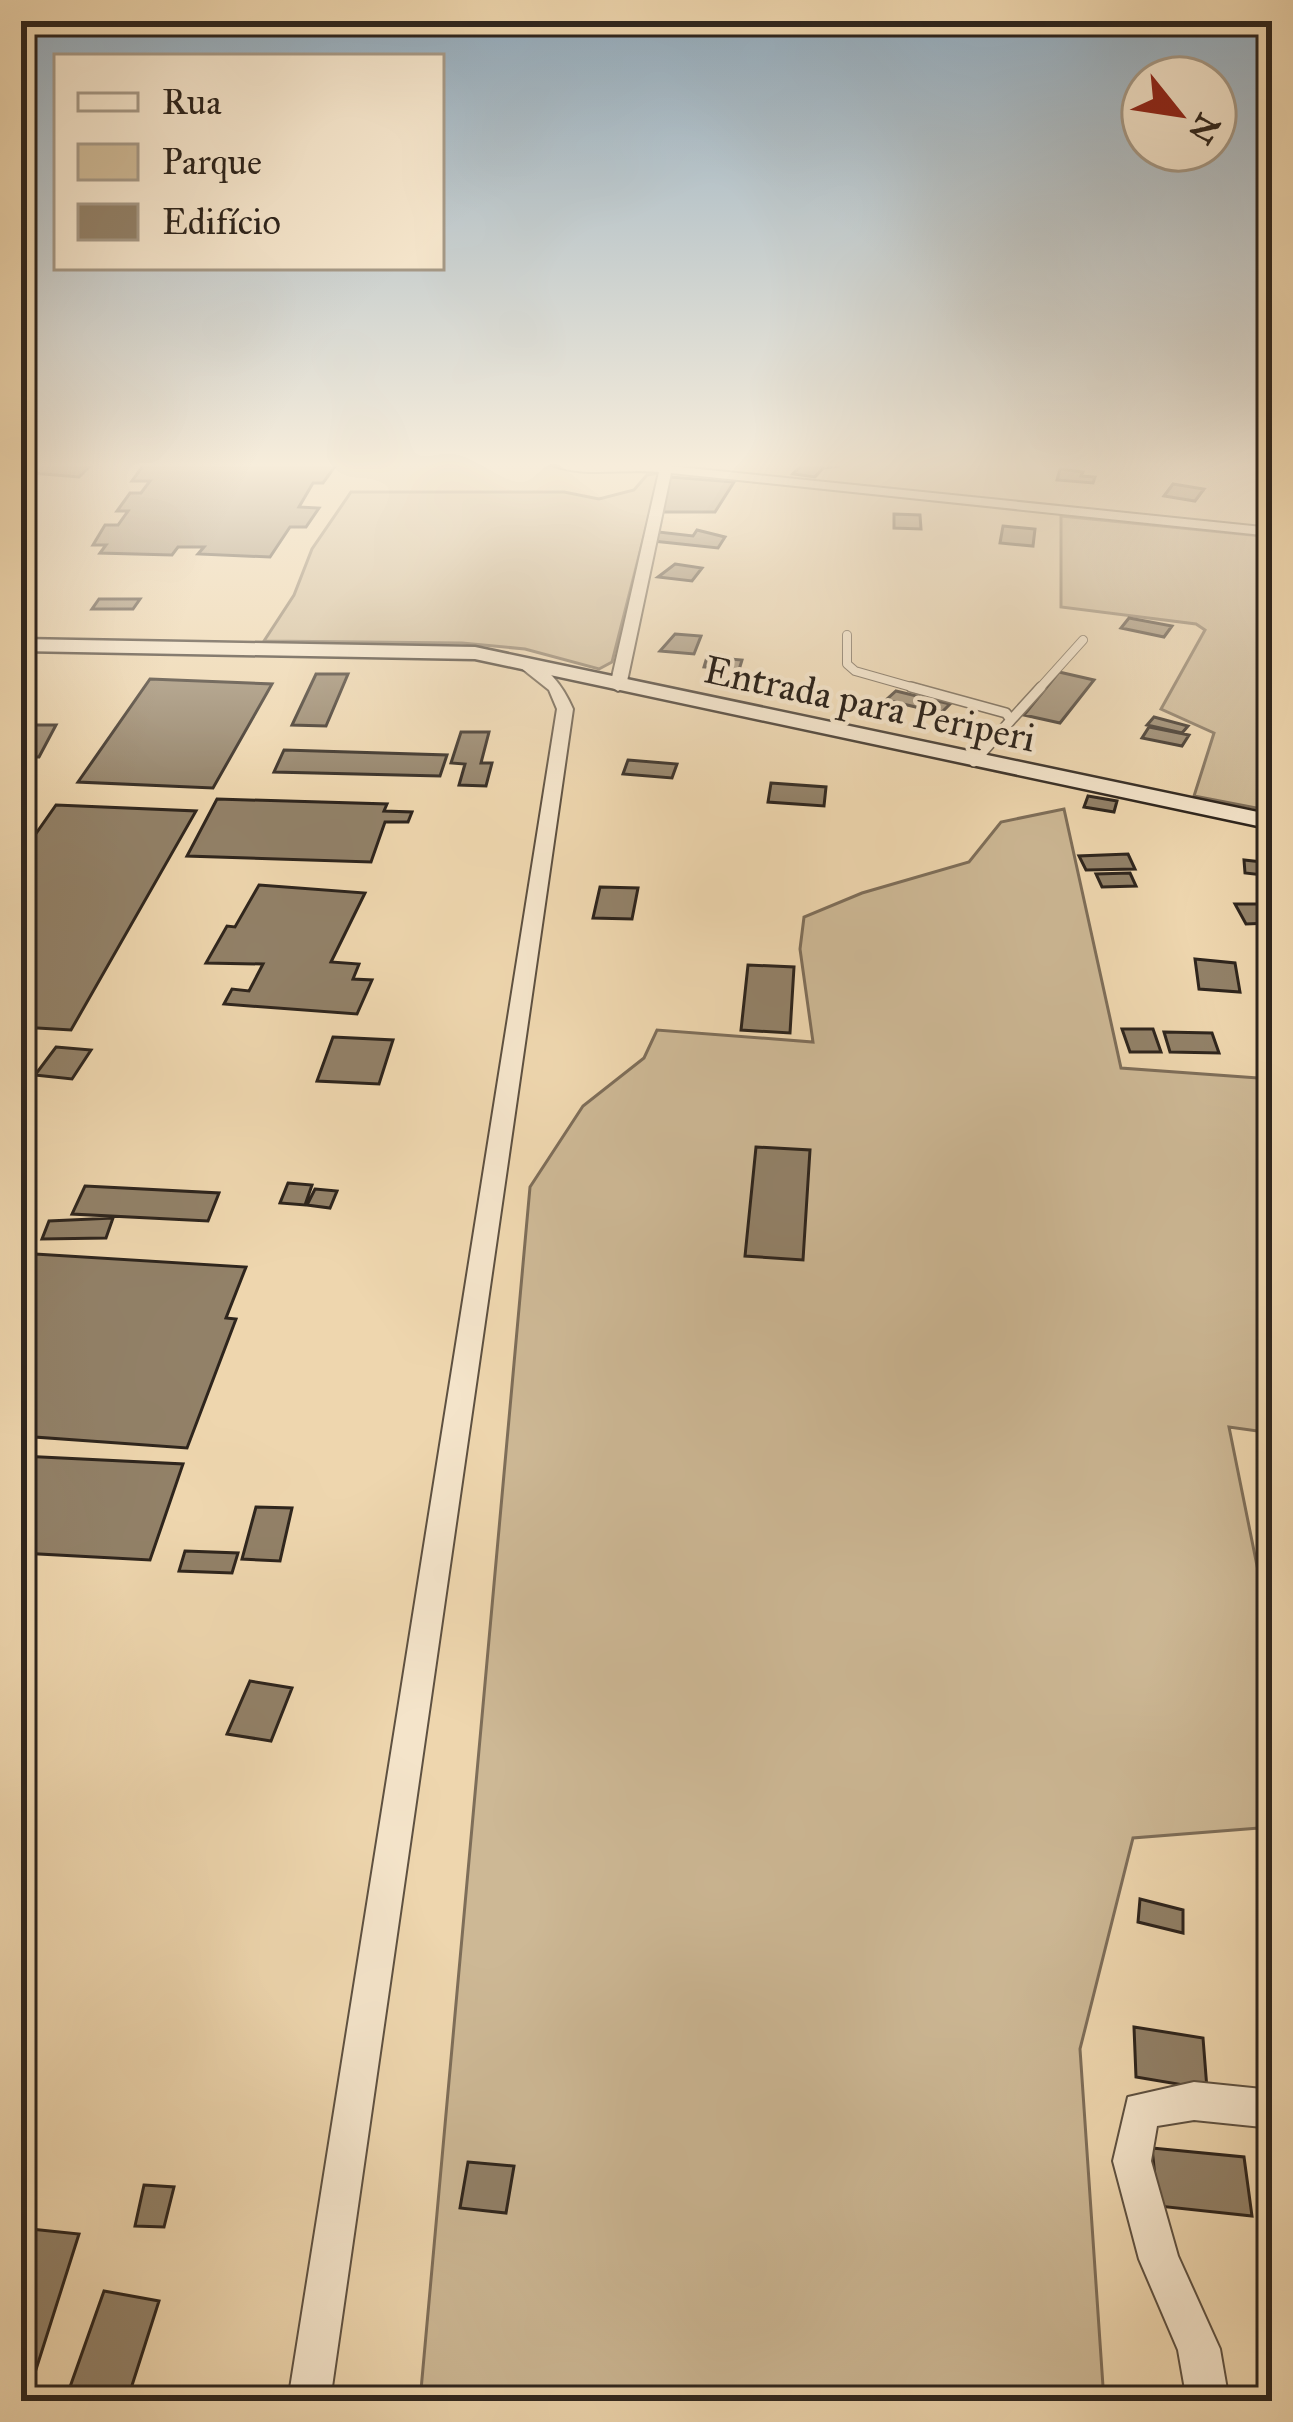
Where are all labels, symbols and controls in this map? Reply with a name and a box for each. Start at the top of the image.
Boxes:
legend [54,54,444,270]
north arrow [1119,54,1239,174]
text: Rua [162,80,222,124]
text: N [1180,106,1228,151]
text: Parque [162,140,262,184]
text: Edifício [162,200,281,244]
street label: Entrada para Periperi [700,645,1040,763]

